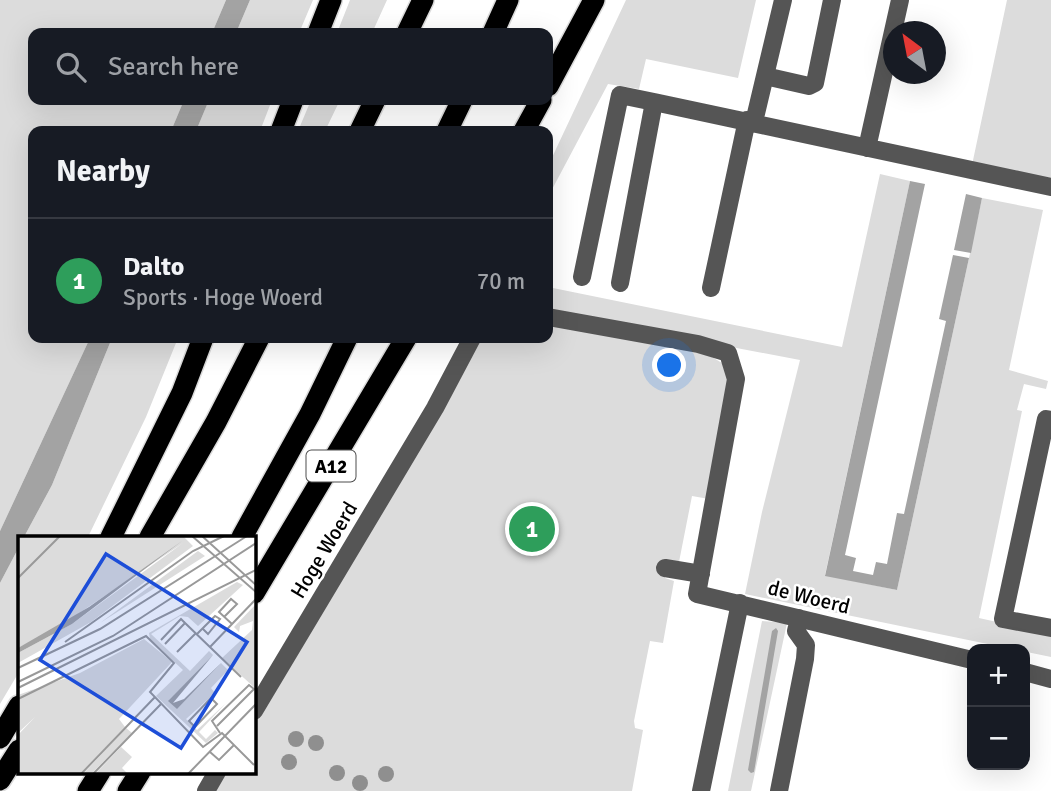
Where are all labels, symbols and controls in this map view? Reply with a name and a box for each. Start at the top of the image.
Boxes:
north arrow [883,21,946,84]
search box [28,28,553,105]
icon: search [52,48,90,86]
text: Search here [108,51,239,83]
text: Nearby [56,153,150,190]
text: Dalto [123,251,184,283]
text: 1 [73,267,85,296]
text: 70 m [477,267,525,296]
text: Sports · Hoge Woerd [123,283,323,312]
your location [652,348,686,382]
road number: A12 [306,450,356,481]
street label: Hoge Woerd [285,497,363,603]
pin: 1 [509,503,555,555]
inset map [18,536,256,774]
street label: de Woerd [765,574,853,620]
map controls [967,644,1030,770]
button: + [967,644,1030,707]
button: − [967,707,1030,770]

